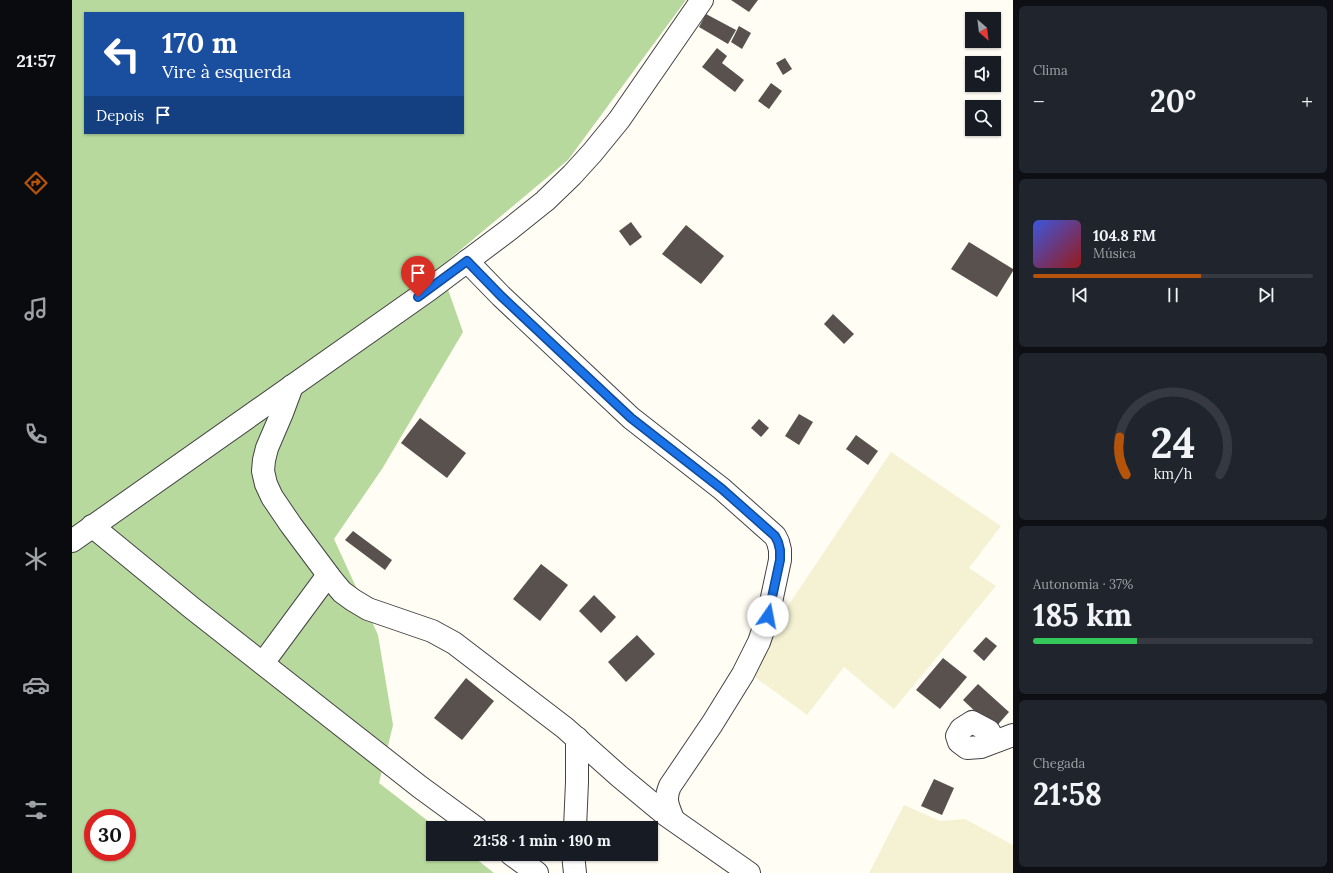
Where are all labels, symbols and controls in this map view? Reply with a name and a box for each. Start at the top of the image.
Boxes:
north arrow [965,12,1001,48]
map controls [965,12,1001,136]
text: 170 m [162,25,237,61]
icon: left [96,28,148,80]
text: 21:57 [16,49,56,72]
button: sound [965,56,1001,92]
text: Vire à esquerda [162,60,291,83]
text: Clima [1033,62,1068,79]
text: 20° [1150,82,1196,120]
text: − [1033,87,1045,115]
text: + [1301,87,1313,115]
button: search [965,100,1001,136]
icon: arrive [152,104,174,126]
text: Depois [96,106,144,125]
icon: directions [22,169,50,197]
text: 104.8 FM [1093,226,1156,245]
text: Música [1093,245,1136,262]
pin [401,256,435,297]
icon: arrive [407,262,429,284]
icon: previous [1069,284,1091,306]
icon: pause [1162,284,1184,306]
icon: next [1255,284,1277,306]
icon: music [22,295,50,323]
text: 24 [1151,415,1195,468]
icon: phone [22,420,50,448]
text: km/h [1154,464,1193,483]
icon: climate [22,545,50,573]
text: Autonomia · 37% [1033,576,1133,593]
position arrow [747,595,789,637]
text: 185 km [1033,596,1132,634]
icon: car [22,671,50,699]
text: Chegada [1033,755,1085,772]
text: 21:58 [1033,775,1102,813]
icon: filters [22,796,50,824]
speed limit sign: 30 [84,809,136,861]
text: 21:58 · 1 min · 190 m [473,831,611,850]

